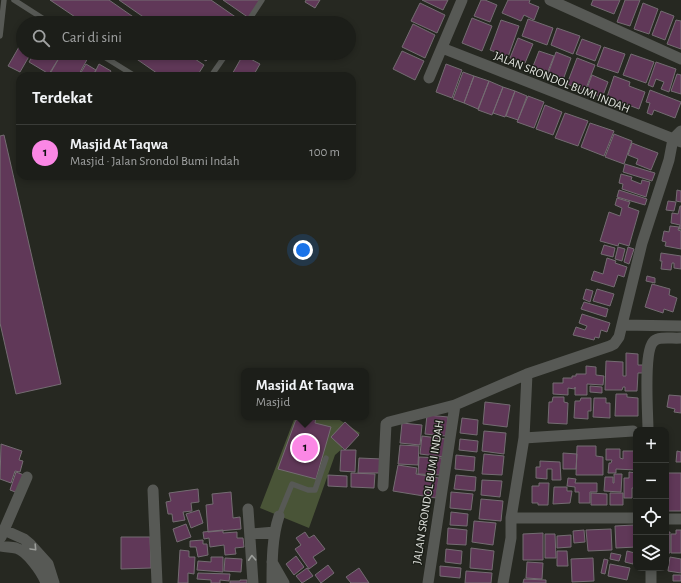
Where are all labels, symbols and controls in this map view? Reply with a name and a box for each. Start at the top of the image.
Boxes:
search box [16,16,356,60]
icon: search [30,27,52,49]
text: Cari di sini [62,30,122,45]
street label: JALAN SRONDOL BUMI INDAH [492,49,632,115]
text: Terdekat [32,89,92,106]
text: Masjid At Taqwa [70,137,168,152]
text: 1 [43,146,47,159]
text: 100 m [309,146,340,159]
text: Masjid · Jalan Srondol Bumi Indah [70,155,240,168]
your location [293,240,313,260]
popup [241,368,369,420]
text: Masjid At Taqwa [256,378,354,393]
text: Masjid [256,396,290,409]
street label: JALAN SRONDOL BUMI INDAH [411,419,445,565]
map controls [633,427,669,571]
button: + [633,427,669,463]
pin: 1 [292,433,318,463]
button: − [633,463,669,499]
button: locate [633,499,669,535]
button: layers [633,535,669,571]
one-way arrow [29,543,36,551]
one-way arrow [248,555,256,561]

